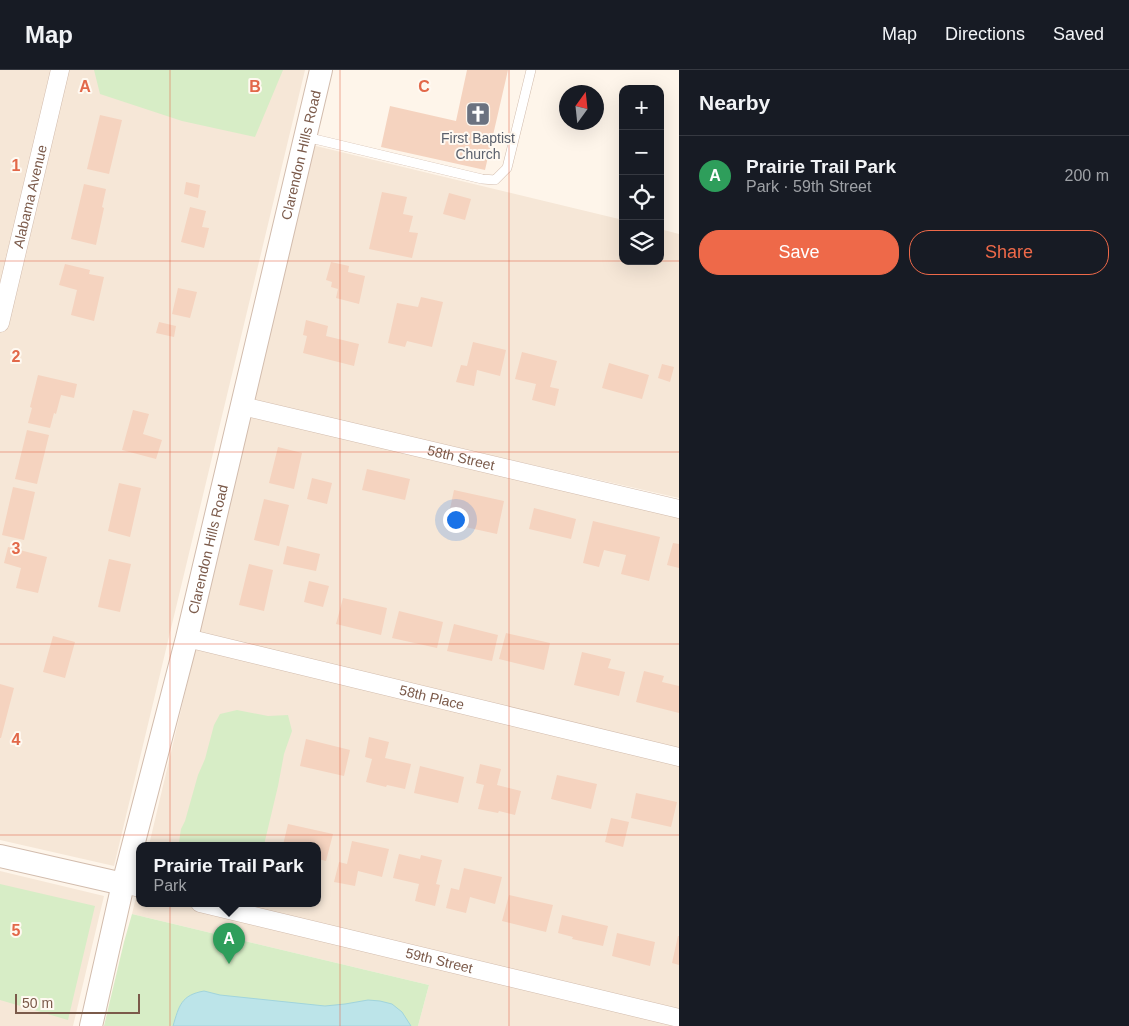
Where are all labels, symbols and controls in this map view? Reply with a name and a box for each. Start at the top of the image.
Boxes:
text: Map [25,21,73,48]
text: Map [882,24,917,44]
text: Directions [945,24,1025,44]
text: Saved [1053,24,1104,44]
text: A [79,78,91,95]
text: B [249,78,261,95]
text: C [418,78,430,95]
north arrow [559,85,604,130]
map controls [619,85,664,265]
button: + [619,85,664,130]
street label: Clarendon Hills Road [278,89,324,221]
text: Nearby [699,91,770,114]
church icon: First Baptist Church [465,101,491,127]
place label: First Baptist Church [441,130,515,162]
button: − [619,130,664,175]
street label: Alabama Avenue [10,143,50,250]
text: Prairie Trail Park [746,156,896,177]
text: 1 [12,157,21,174]
text: A [709,167,721,184]
text: 200 m [1065,167,1109,184]
button: locate [619,175,664,220]
text: Park · 59th Street [746,178,871,195]
button: layers [619,220,664,265]
button: Save [699,230,899,275]
button: Share [909,230,1109,275]
text: 2 [12,348,21,365]
street label: 58th Street [426,442,496,473]
street label: Clarendon Hills Road [185,483,231,616]
your location [443,507,469,533]
text: 3 [12,540,21,557]
street label: 58th Place [398,682,466,713]
text: 4 [12,731,21,748]
popup [136,842,321,907]
text: Prairie Trail Park [154,855,304,876]
text: Park [154,877,186,894]
text: 5 [12,922,21,939]
pin: A [213,923,245,964]
street label: 59th Street [404,945,475,976]
scale bar [15,991,140,1014]
text: 50 m [22,995,53,1011]

